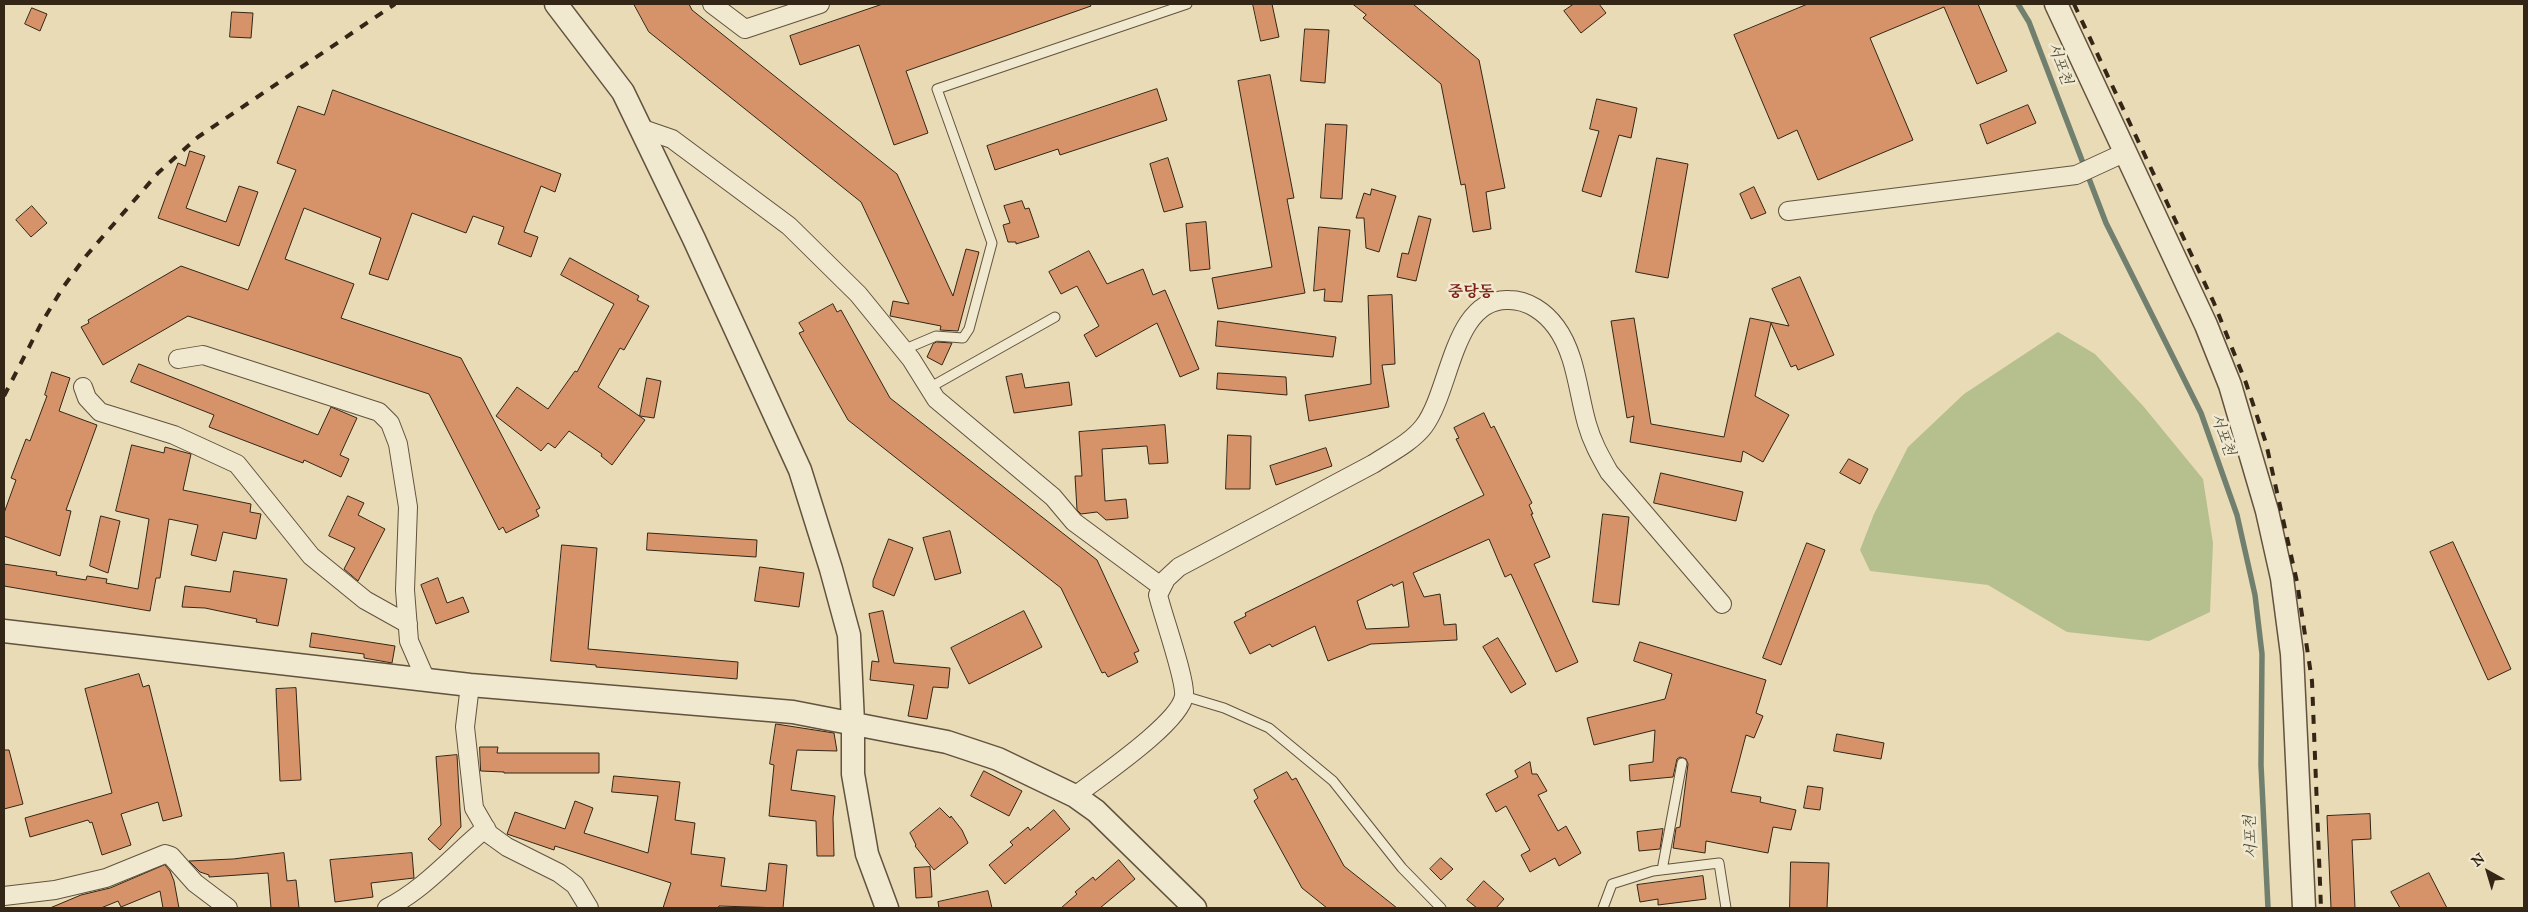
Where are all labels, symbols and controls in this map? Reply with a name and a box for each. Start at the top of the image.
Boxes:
water label: 서포천 [2043,40,2075,88]
district label: 중당동 [1448,283,1494,303]
water label: 서포천 [2206,411,2238,459]
water label: 서포천 [2242,815,2262,859]
north arrow [2463,847,2513,897]
text: N [2468,850,2488,870]

